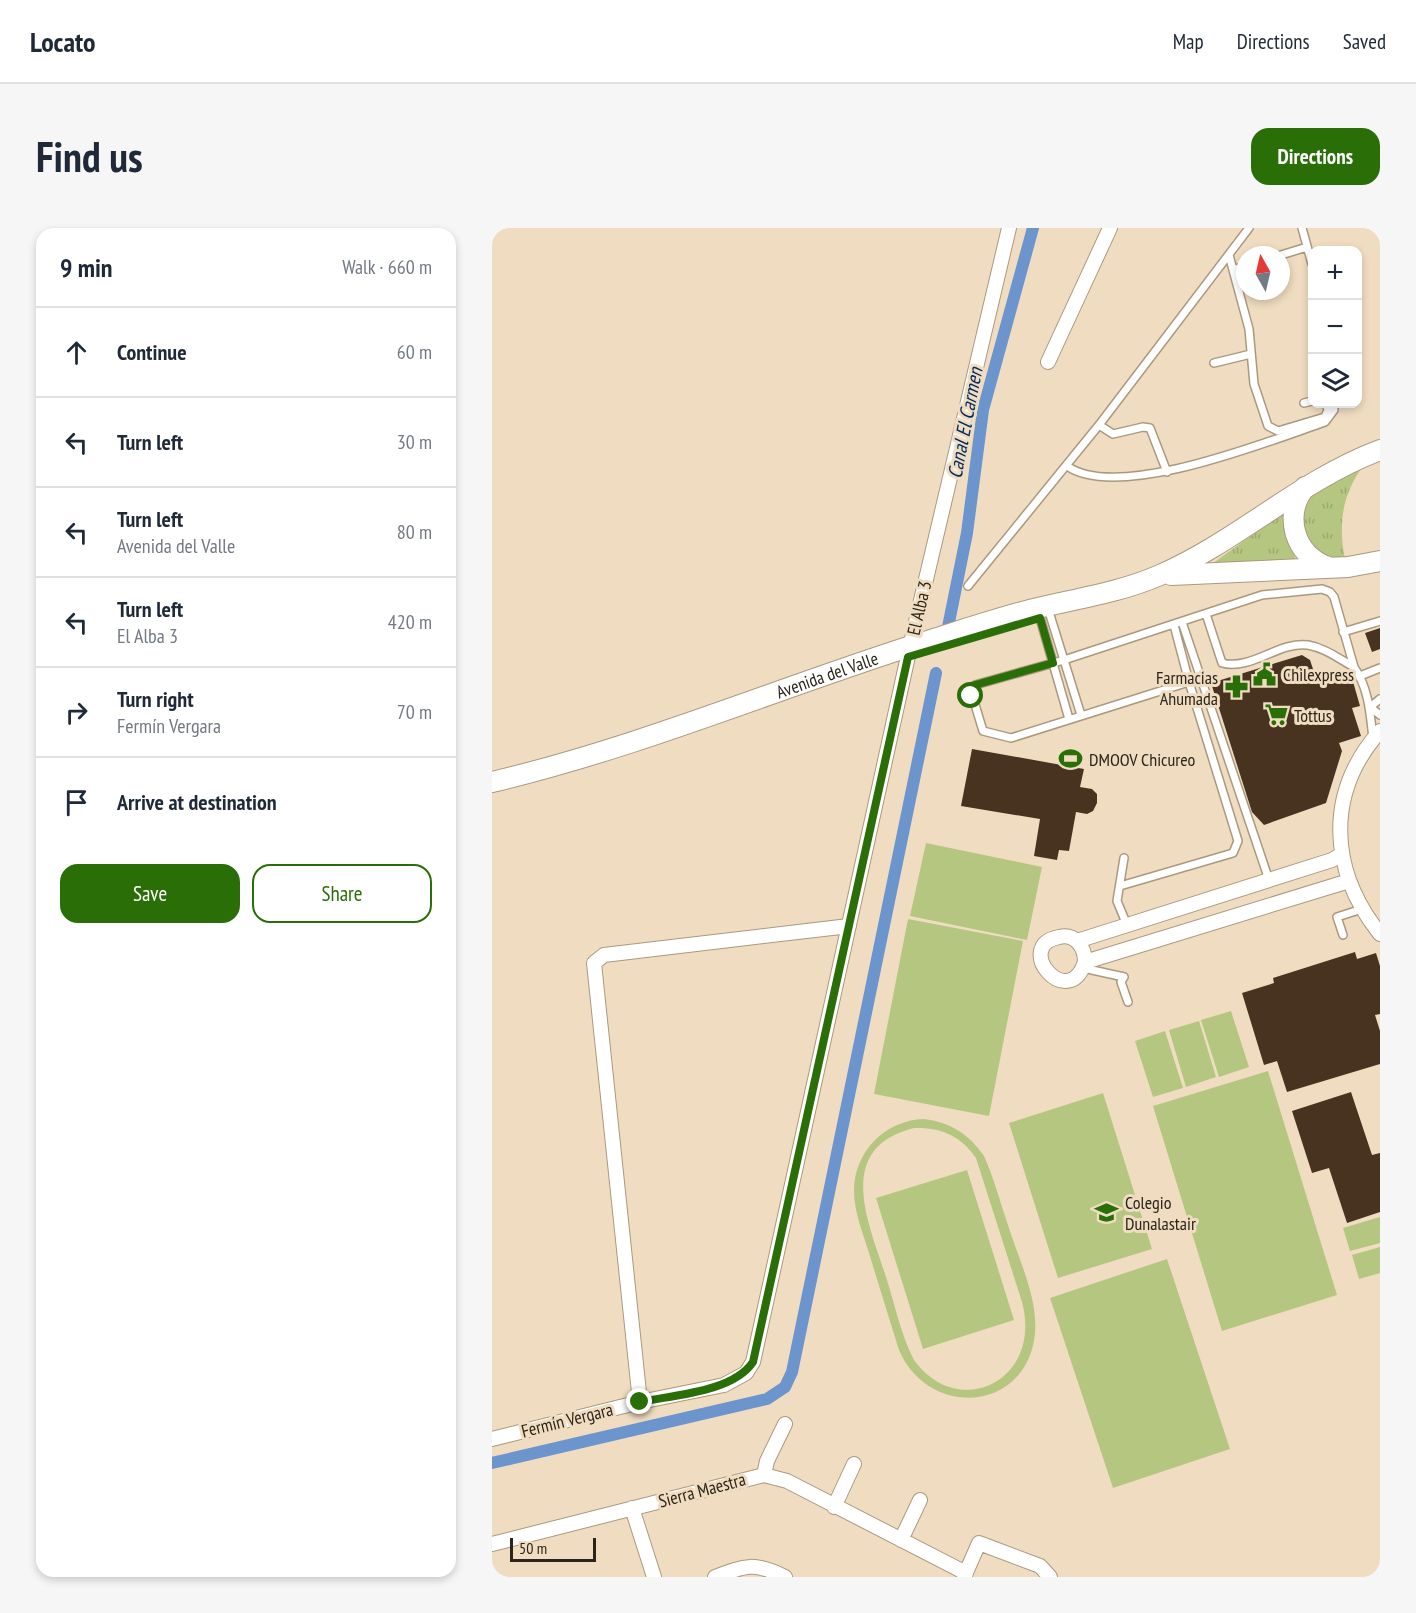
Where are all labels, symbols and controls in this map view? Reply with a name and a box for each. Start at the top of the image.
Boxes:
text: Locato [30,23,96,60]
text: Map [1173,28,1204,55]
text: Directions [1237,28,1310,55]
text: Saved [1343,28,1386,55]
button: Directions [1251,128,1380,185]
text: Find us [36,129,143,184]
north arrow [1236,246,1290,300]
map controls [1308,246,1362,408]
button: + [1308,246,1362,300]
text: 9 min [60,251,113,284]
text: Walk · 660 m [342,254,432,280]
button: − [1308,300,1362,354]
icon: ahead [60,336,93,369]
text: Continue [117,338,187,366]
text: 60 m [397,339,432,365]
button: layers [1308,354,1362,408]
water label: Canal El Carmen [942,364,989,481]
icon: left [60,426,93,459]
text: Turn left [117,428,183,456]
text: 30 m [397,429,432,455]
text: Turn left [117,505,183,533]
icon: left [60,516,93,549]
text: 80 m [397,519,432,545]
text: Avenida del Valle [117,533,235,559]
street label: El Alba 3 [902,579,936,637]
text: Turn left [117,595,183,623]
icon: left [60,606,93,639]
text: 420 m [388,609,432,635]
text: El Alba 3 [117,623,178,649]
street label: Avenida del Valle [773,646,881,703]
public building icon: Chilexpress [1252,661,1278,687]
place label: Chilexpress [1283,663,1354,686]
place label: Farmacias Ahumada [1156,666,1218,710]
pharmacy icon: Farmacias Ahumada [1223,674,1249,700]
route start [957,682,983,708]
text: Turn right [117,685,194,713]
icon: right [60,696,93,729]
text: 70 m [397,699,432,725]
supermarket icon: Tottus [1263,702,1289,728]
place label: Tottus [1294,704,1332,727]
text: Fermín Vergara [117,713,221,739]
sports icon: DMOOV Chicureo [1058,746,1084,772]
place label: DMOOV Chicureo [1089,748,1195,771]
icon: arrive [60,786,93,819]
text: Arrive at destination [117,788,277,816]
button: Save [60,864,240,923]
button: Share [252,864,432,923]
place label: Colegio Dunalastair [1125,1191,1196,1235]
school or university icon: Colegio Dunalastair [1094,1199,1120,1225]
route end [626,1388,652,1414]
street label: Fermín Vergara [519,1398,615,1442]
street label: Sierra Maestra [656,1467,748,1513]
scale bar [510,1535,596,1562]
text: 50 m [519,1538,547,1558]

